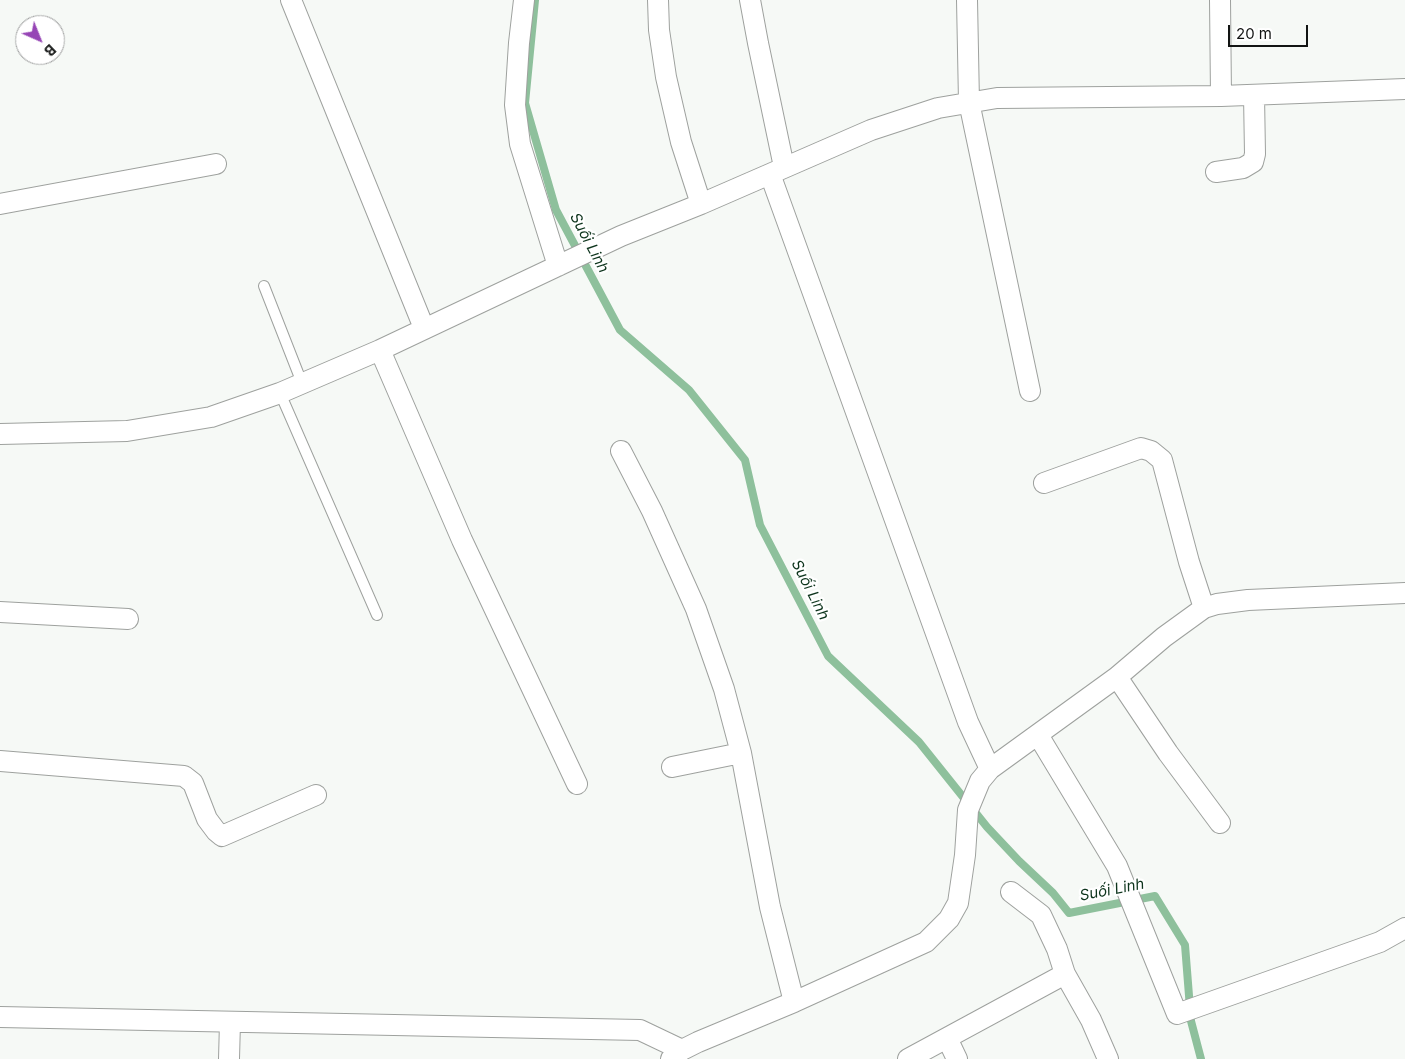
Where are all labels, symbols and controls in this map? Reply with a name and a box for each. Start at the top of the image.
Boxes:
north arrow [15,15,65,65]
scale bar [1230,15,1310,47]
text: 20 m [1236,24,1272,43]
text: B [41,41,59,60]
water label: Suối Linh [566,210,612,276]
water label: Suối Linh [787,557,833,623]
water label: Suối Linh [1078,875,1146,905]

